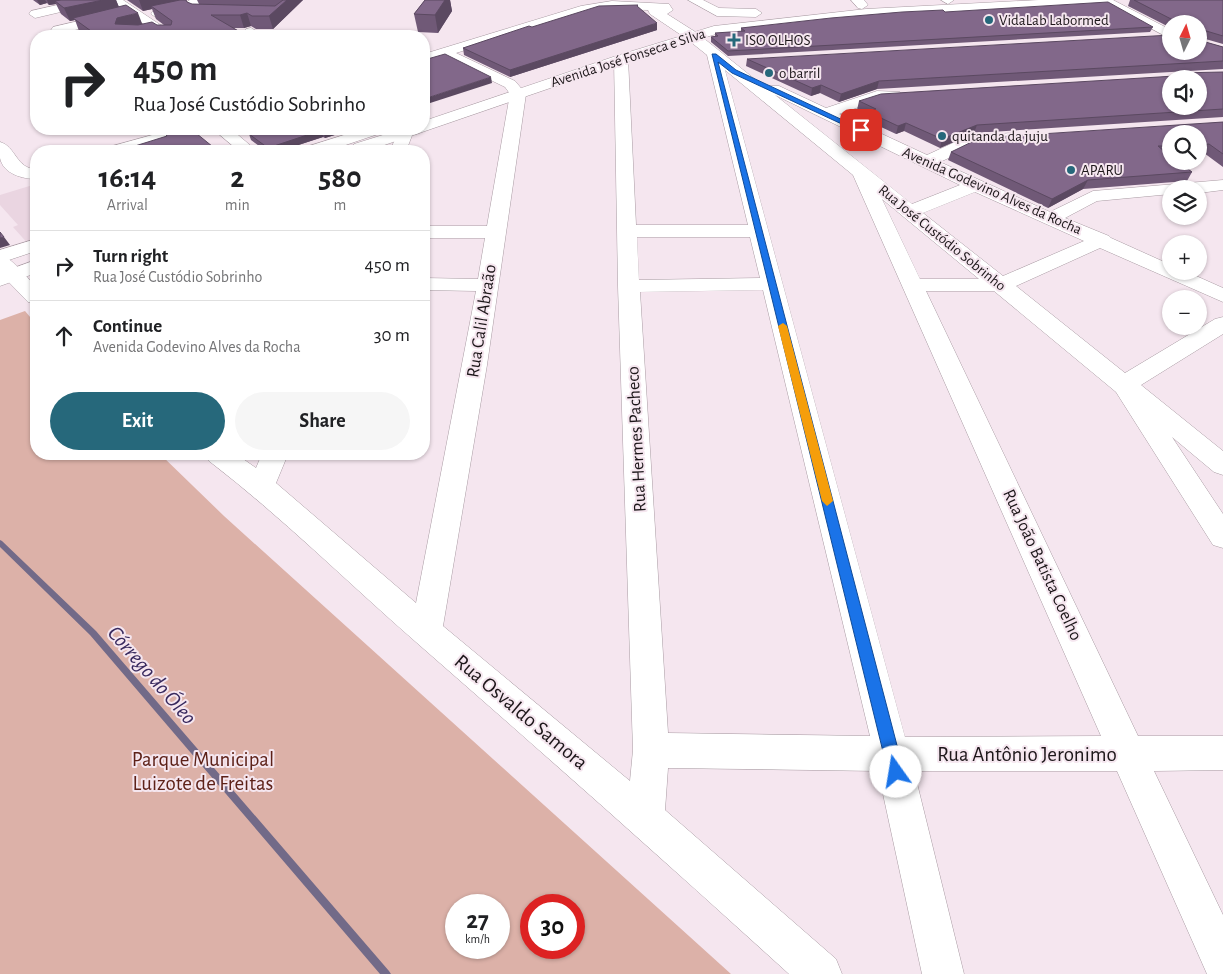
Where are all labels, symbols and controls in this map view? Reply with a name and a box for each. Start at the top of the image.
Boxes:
place label: VidaLab Labormed [999,13,1109,28]
marker: VidaLab Labormed [983,14,995,26]
north arrow [1162,15,1208,60]
map controls [1162,15,1207,335]
street label: Avenida José Fonseca e Silva [549,26,707,90]
marker: ISO OLHOS [727,33,741,47]
place label: ISO OLHOS [745,33,810,48]
icon: right [50,50,115,115]
text: 450 m [133,52,218,87]
place label: o barril [779,66,820,81]
marker: o barril [763,67,775,79]
button: sound [1162,70,1207,115]
text: Rua José Custódio Sobrinho [133,93,366,115]
pin [840,109,882,151]
icon: arrive [847,116,875,144]
button: search [1162,125,1207,170]
place label: quitanda da juju [952,129,1048,144]
marker: quitanda da juju [936,130,948,142]
street label: Avenida Godevino Alves da Rocha [900,145,1084,237]
text: 16:14 [98,163,156,193]
text: 2 [230,163,244,193]
text: 580 [318,163,362,193]
place label: APARU [1081,163,1123,178]
marker: APARU [1065,164,1077,176]
button: layers [1162,180,1207,225]
street label: Rua José Custódio Sobrinho [876,182,1008,294]
text: Arrival [107,197,148,213]
text: min [225,197,250,213]
text: m [333,197,346,213]
button: + [1162,235,1207,280]
text: Turn right [93,247,168,266]
icon: right [50,252,78,280]
text: 450 m [365,256,410,275]
street label: Rua Calil Abraão [464,263,500,379]
text: Rua José Custódio Sobrinho [93,269,262,285]
button: − [1162,290,1207,335]
text: Continue [93,317,162,336]
icon: ahead [50,322,78,350]
text: 30 m [374,326,410,345]
text: Avenida Godevino Alves da Rocha [93,339,301,355]
street label: Rua Hermes Pacheco [624,365,650,512]
button: Exit [50,392,225,450]
button: Share [235,392,410,450]
street label: Rua João Batista Coelho [999,487,1085,644]
water label: Córrego do Óleo [104,621,201,728]
street label: Rua Osvaldo Samora [450,650,592,774]
street label: Rua Antônio Jeronimo [937,744,1117,765]
position arrow [869,745,921,797]
park label: Parque Municipal Luizote de Freitas [132,749,274,794]
speed limit sign: 30 [520,894,585,959]
text: 27 [466,908,489,933]
text: km/h [465,933,490,945]

